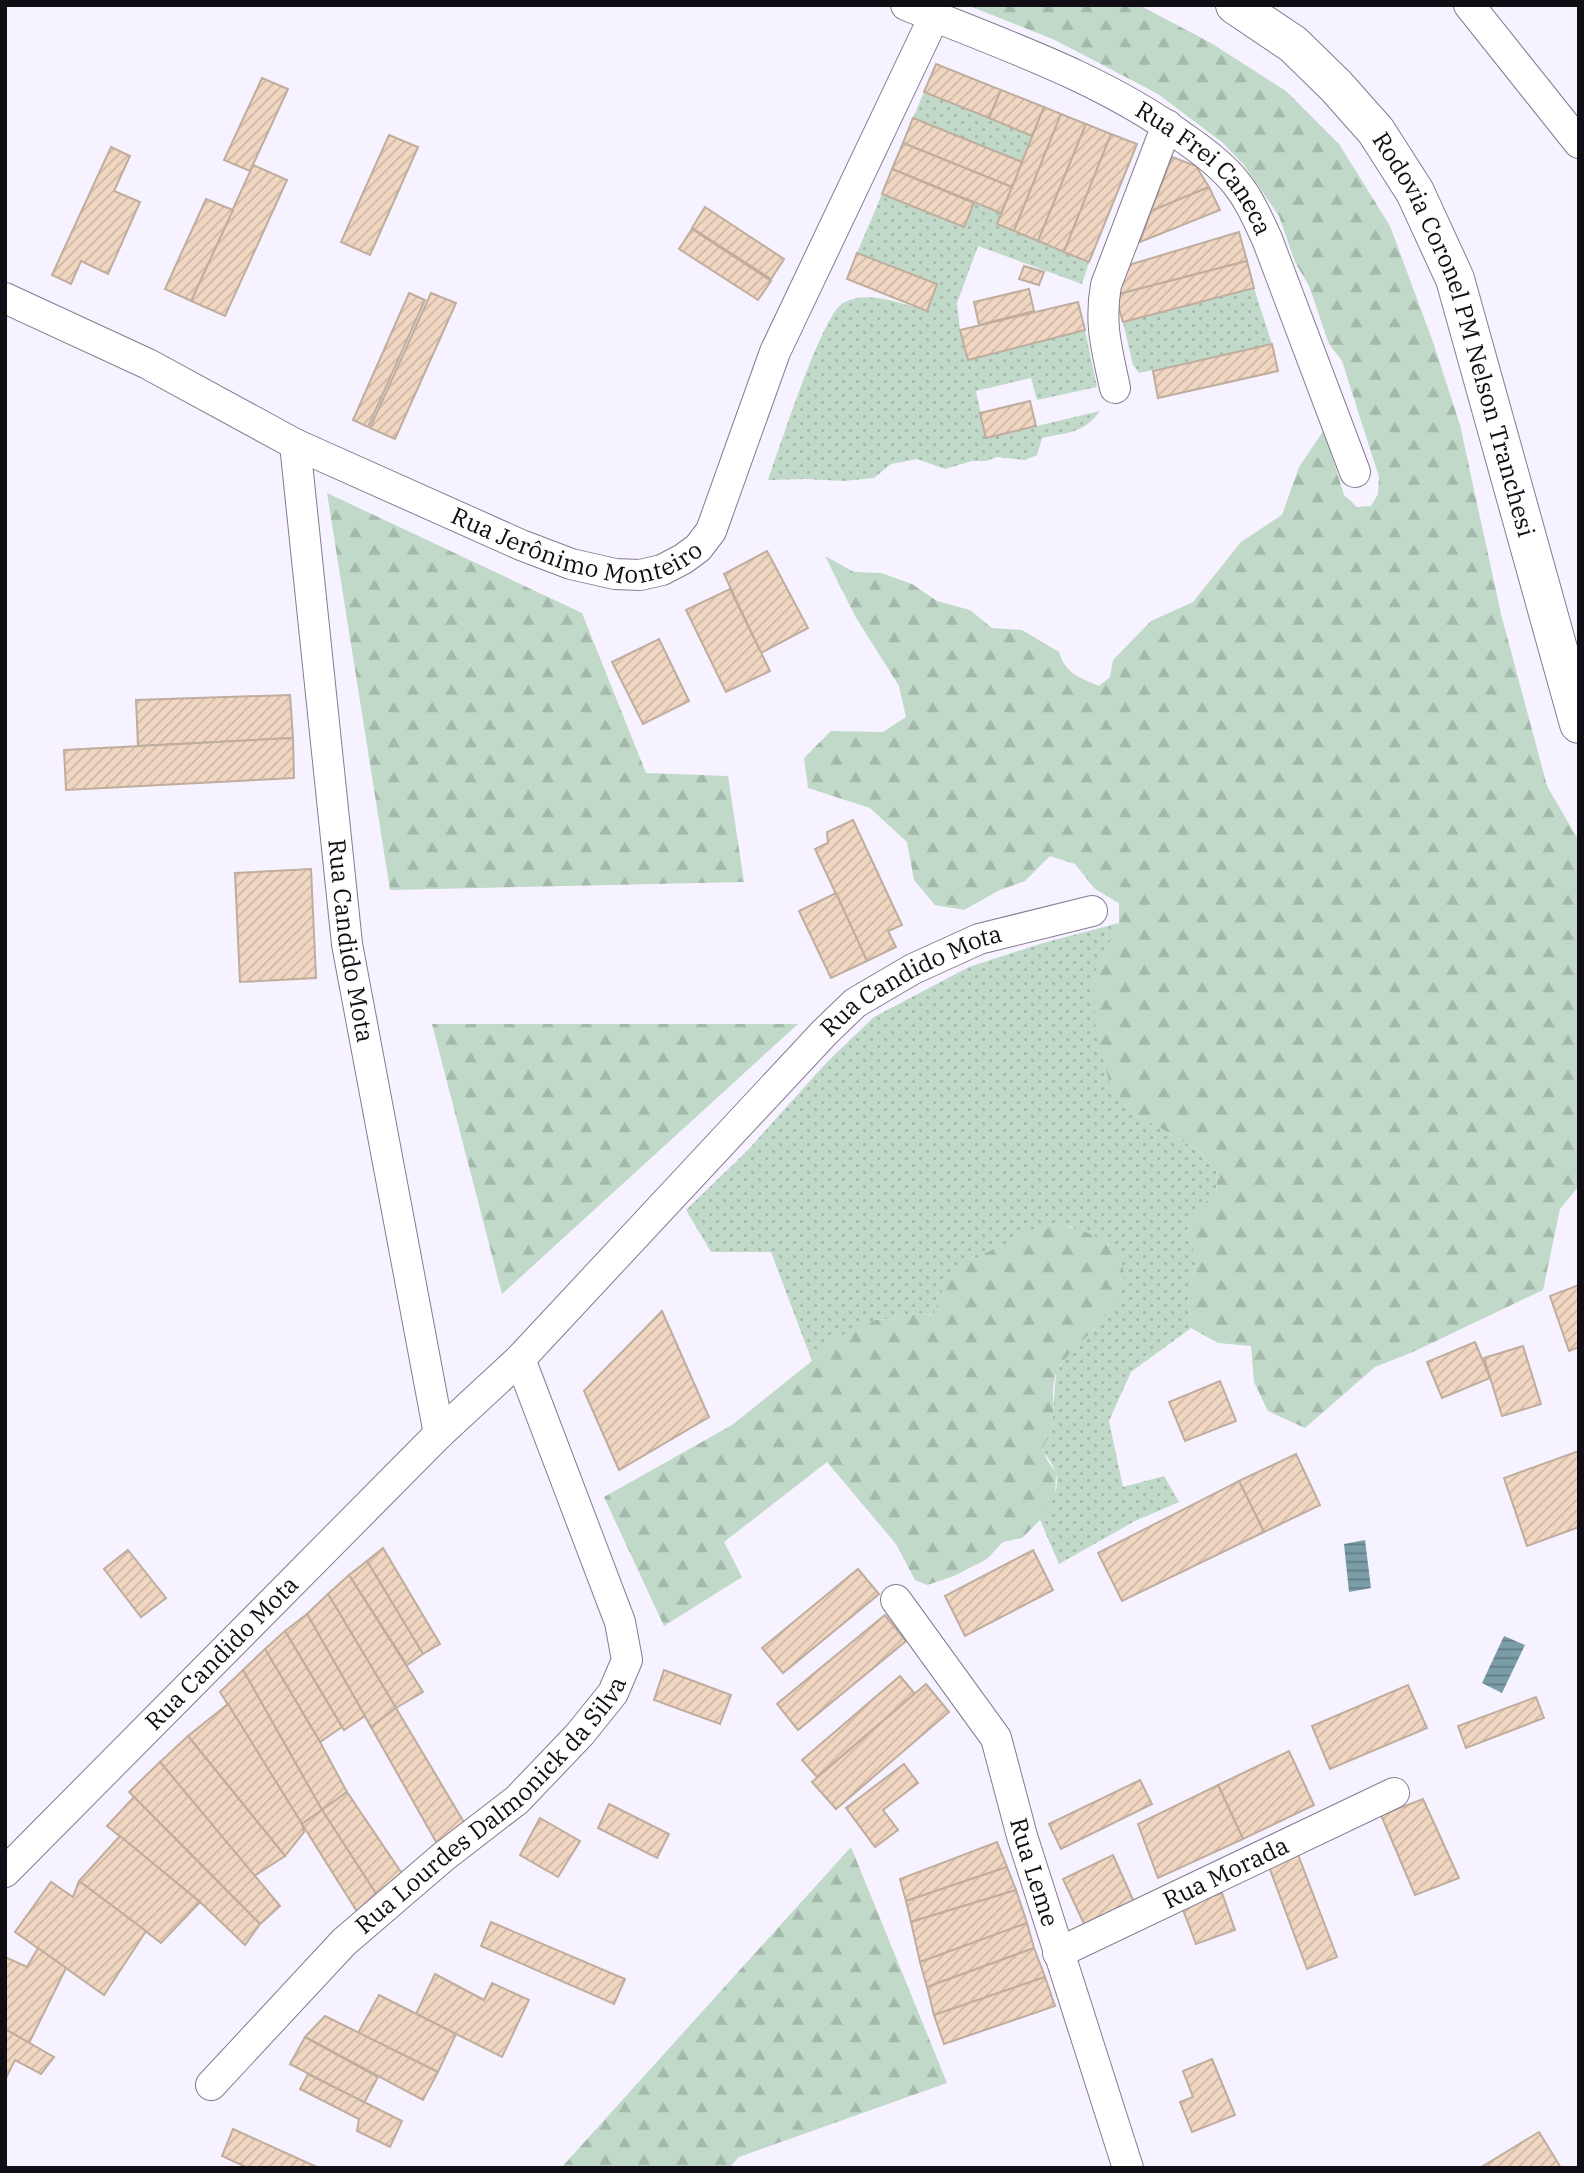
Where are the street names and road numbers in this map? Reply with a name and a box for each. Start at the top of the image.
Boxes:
street label: Rua Frei Caneca [1130,93,1280,240]
street label: Rodovia Coronel PM Nelson Tranchesi [1366,126,1543,540]
street label: Rua Jerônimo Monteiro [446,499,708,591]
street label: Rua Candido Mota [321,837,382,1045]
street label: Rua Candido Mota [813,917,1005,1043]
street label: Rua Candido Mota [137,1568,305,1737]
street label: Rua Lourdes Dalmonick da Silva [348,1672,633,1941]
street label: Rua Leme [1003,1814,1067,1931]
street label: Rua Morada [1157,1829,1294,1916]

